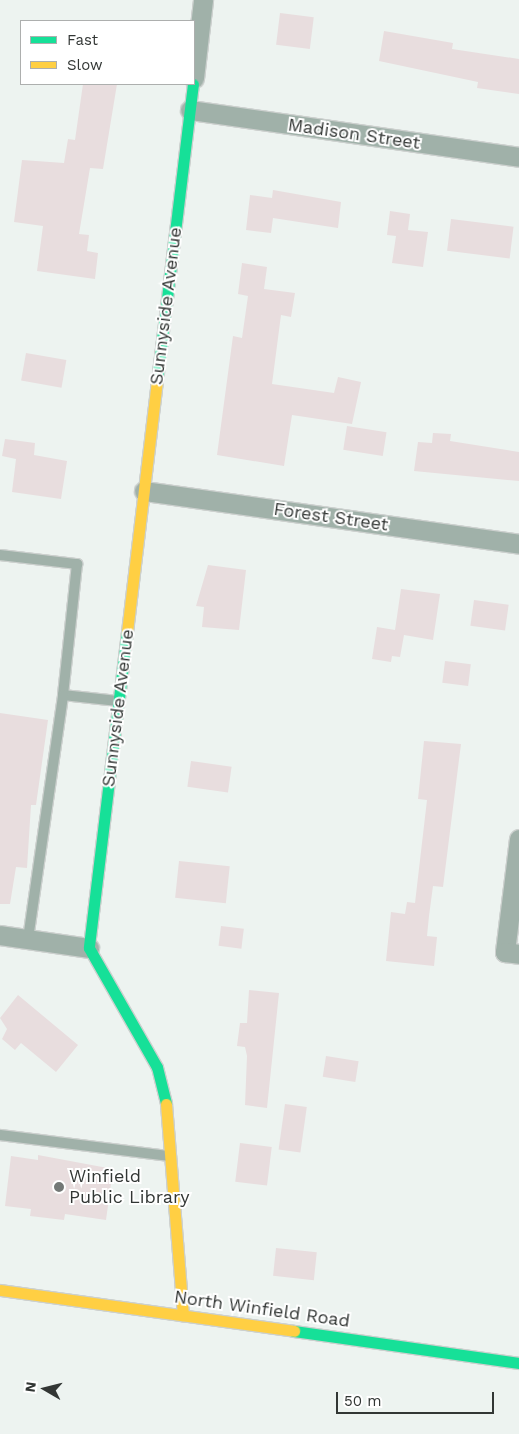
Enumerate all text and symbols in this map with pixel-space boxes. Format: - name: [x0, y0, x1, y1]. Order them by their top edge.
- legend: [20, 20, 195, 85]
- text: Fast: [67, 31, 98, 49]
- text: Slow: [67, 56, 103, 74]
- street label: Madison Street: [287, 114, 421, 154]
- street label: Sunnyside Avenue: [146, 226, 186, 386]
- street label: Forest Street: [272, 498, 390, 536]
- street label: Sunnyside Avenue: [98, 628, 138, 788]
- place label: Winfield Public Library: [69, 1166, 190, 1208]
- marker: Winfield Public Library: [53, 1181, 65, 1193]
- street label: North Winfield Road: [173, 1286, 351, 1332]
- north arrow: [20, 1364, 70, 1414]
- text: N: [22, 1381, 39, 1393]
- scale bar: [339, 1382, 496, 1414]
- text: 50 m: [344, 1392, 381, 1410]

